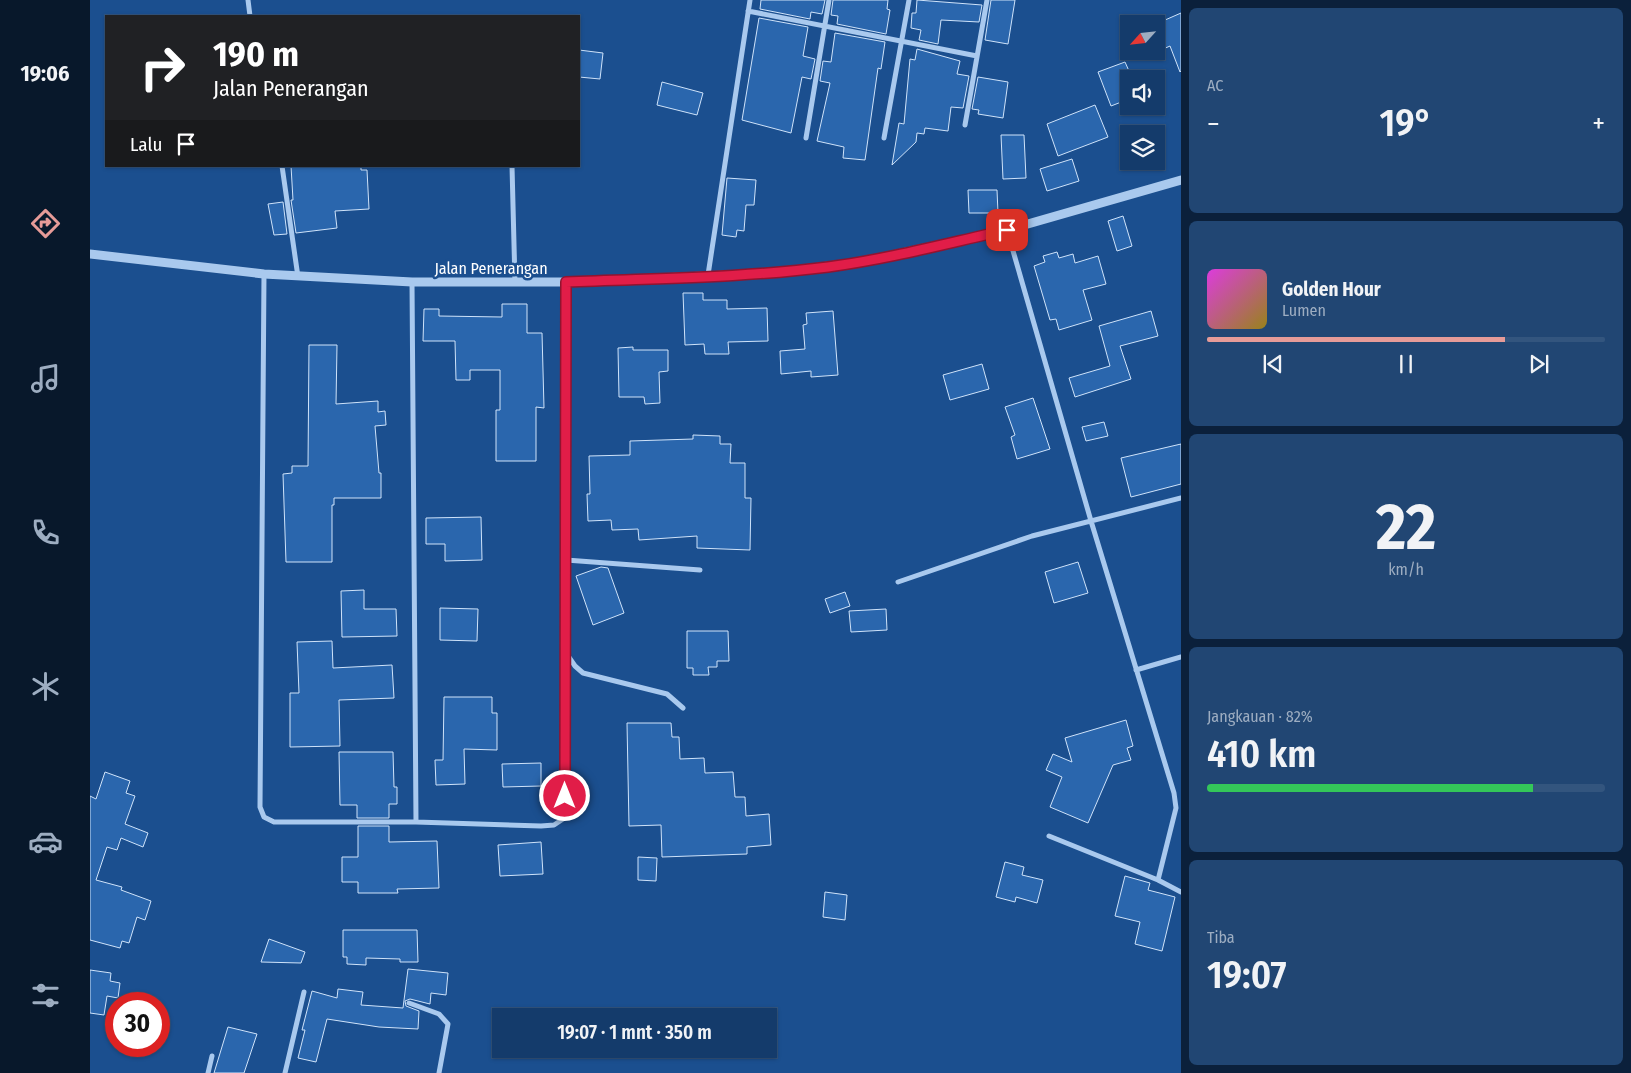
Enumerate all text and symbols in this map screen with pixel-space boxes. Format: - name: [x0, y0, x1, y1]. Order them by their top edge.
- north arrow: [1120, 15, 1165, 60]
- map controls: [1120, 15, 1165, 170]
- text: 190 m: [213, 33, 299, 75]
- icon: right: [130, 35, 195, 100]
- text: 19:06: [20, 60, 70, 87]
- button: sound: [1120, 70, 1165, 115]
- text: Jalan Penerangan: [213, 75, 369, 102]
- text: AC: [1207, 76, 1223, 95]
- text: 19°: [1379, 100, 1432, 146]
- text: −: [1207, 107, 1220, 140]
- text: +: [1592, 107, 1605, 140]
- button: layers: [1120, 125, 1165, 170]
- icon: arrive: [172, 130, 200, 158]
- text: Lalu: [130, 133, 162, 156]
- icon: directions: [28, 206, 63, 241]
- pin: [986, 209, 1028, 251]
- icon: arrive: [993, 216, 1021, 244]
- street label: Jalan Penerangan: [434, 259, 548, 278]
- text: Golden Hour: [1282, 278, 1381, 301]
- text: Lumen: [1282, 301, 1326, 320]
- icon: previous: [1259, 350, 1287, 378]
- icon: pause: [1392, 350, 1420, 378]
- icon: next: [1525, 350, 1553, 378]
- icon: music: [28, 361, 63, 396]
- text: 22: [1376, 488, 1436, 566]
- icon: phone: [28, 515, 63, 550]
- text: km/h: [1388, 560, 1424, 579]
- icon: climate: [28, 669, 63, 704]
- text: Jangkauan · 82%: [1207, 707, 1313, 726]
- text: 410 km: [1207, 731, 1316, 777]
- position arrow: [538, 769, 590, 821]
- icon: car: [28, 824, 63, 859]
- text: Tiba: [1207, 928, 1235, 947]
- text: 19:07: [1207, 952, 1287, 998]
- icon: filters: [28, 978, 63, 1013]
- speed limit sign: 30: [105, 992, 170, 1057]
- text: 19:07 · 1 mnt · 350 m: [557, 1021, 712, 1044]

